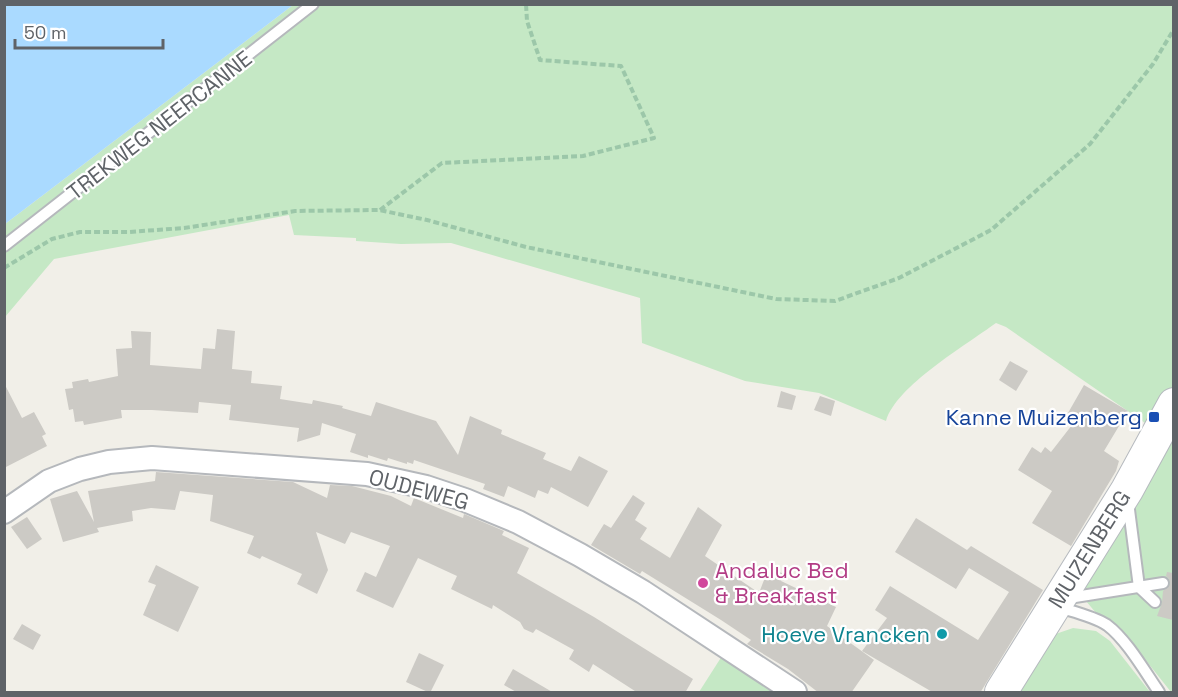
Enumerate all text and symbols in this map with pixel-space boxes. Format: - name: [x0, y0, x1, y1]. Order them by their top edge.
- scale bar: [15, 12, 164, 50]
- text: 50 m: [24, 21, 66, 44]
- street label: TREKWEG NEERCANNE: [61, 44, 257, 206]
- place label: Kanne Muizenberg: [946, 403, 1142, 431]
- marker: Kanne Muizenberg: [1147, 410, 1161, 424]
- street label: OUDEWEG: [366, 462, 472, 516]
- street label: MUIZENBERG: [1042, 485, 1136, 613]
- place label: Andaluc Bed & Breakfast: [715, 556, 849, 609]
- marker: Andaluc Bed & Breakfast: [696, 576, 710, 590]
- place label: Hoeve Vrancken: [761, 620, 930, 648]
- marker: Hoeve Vrancken: [935, 627, 949, 641]

